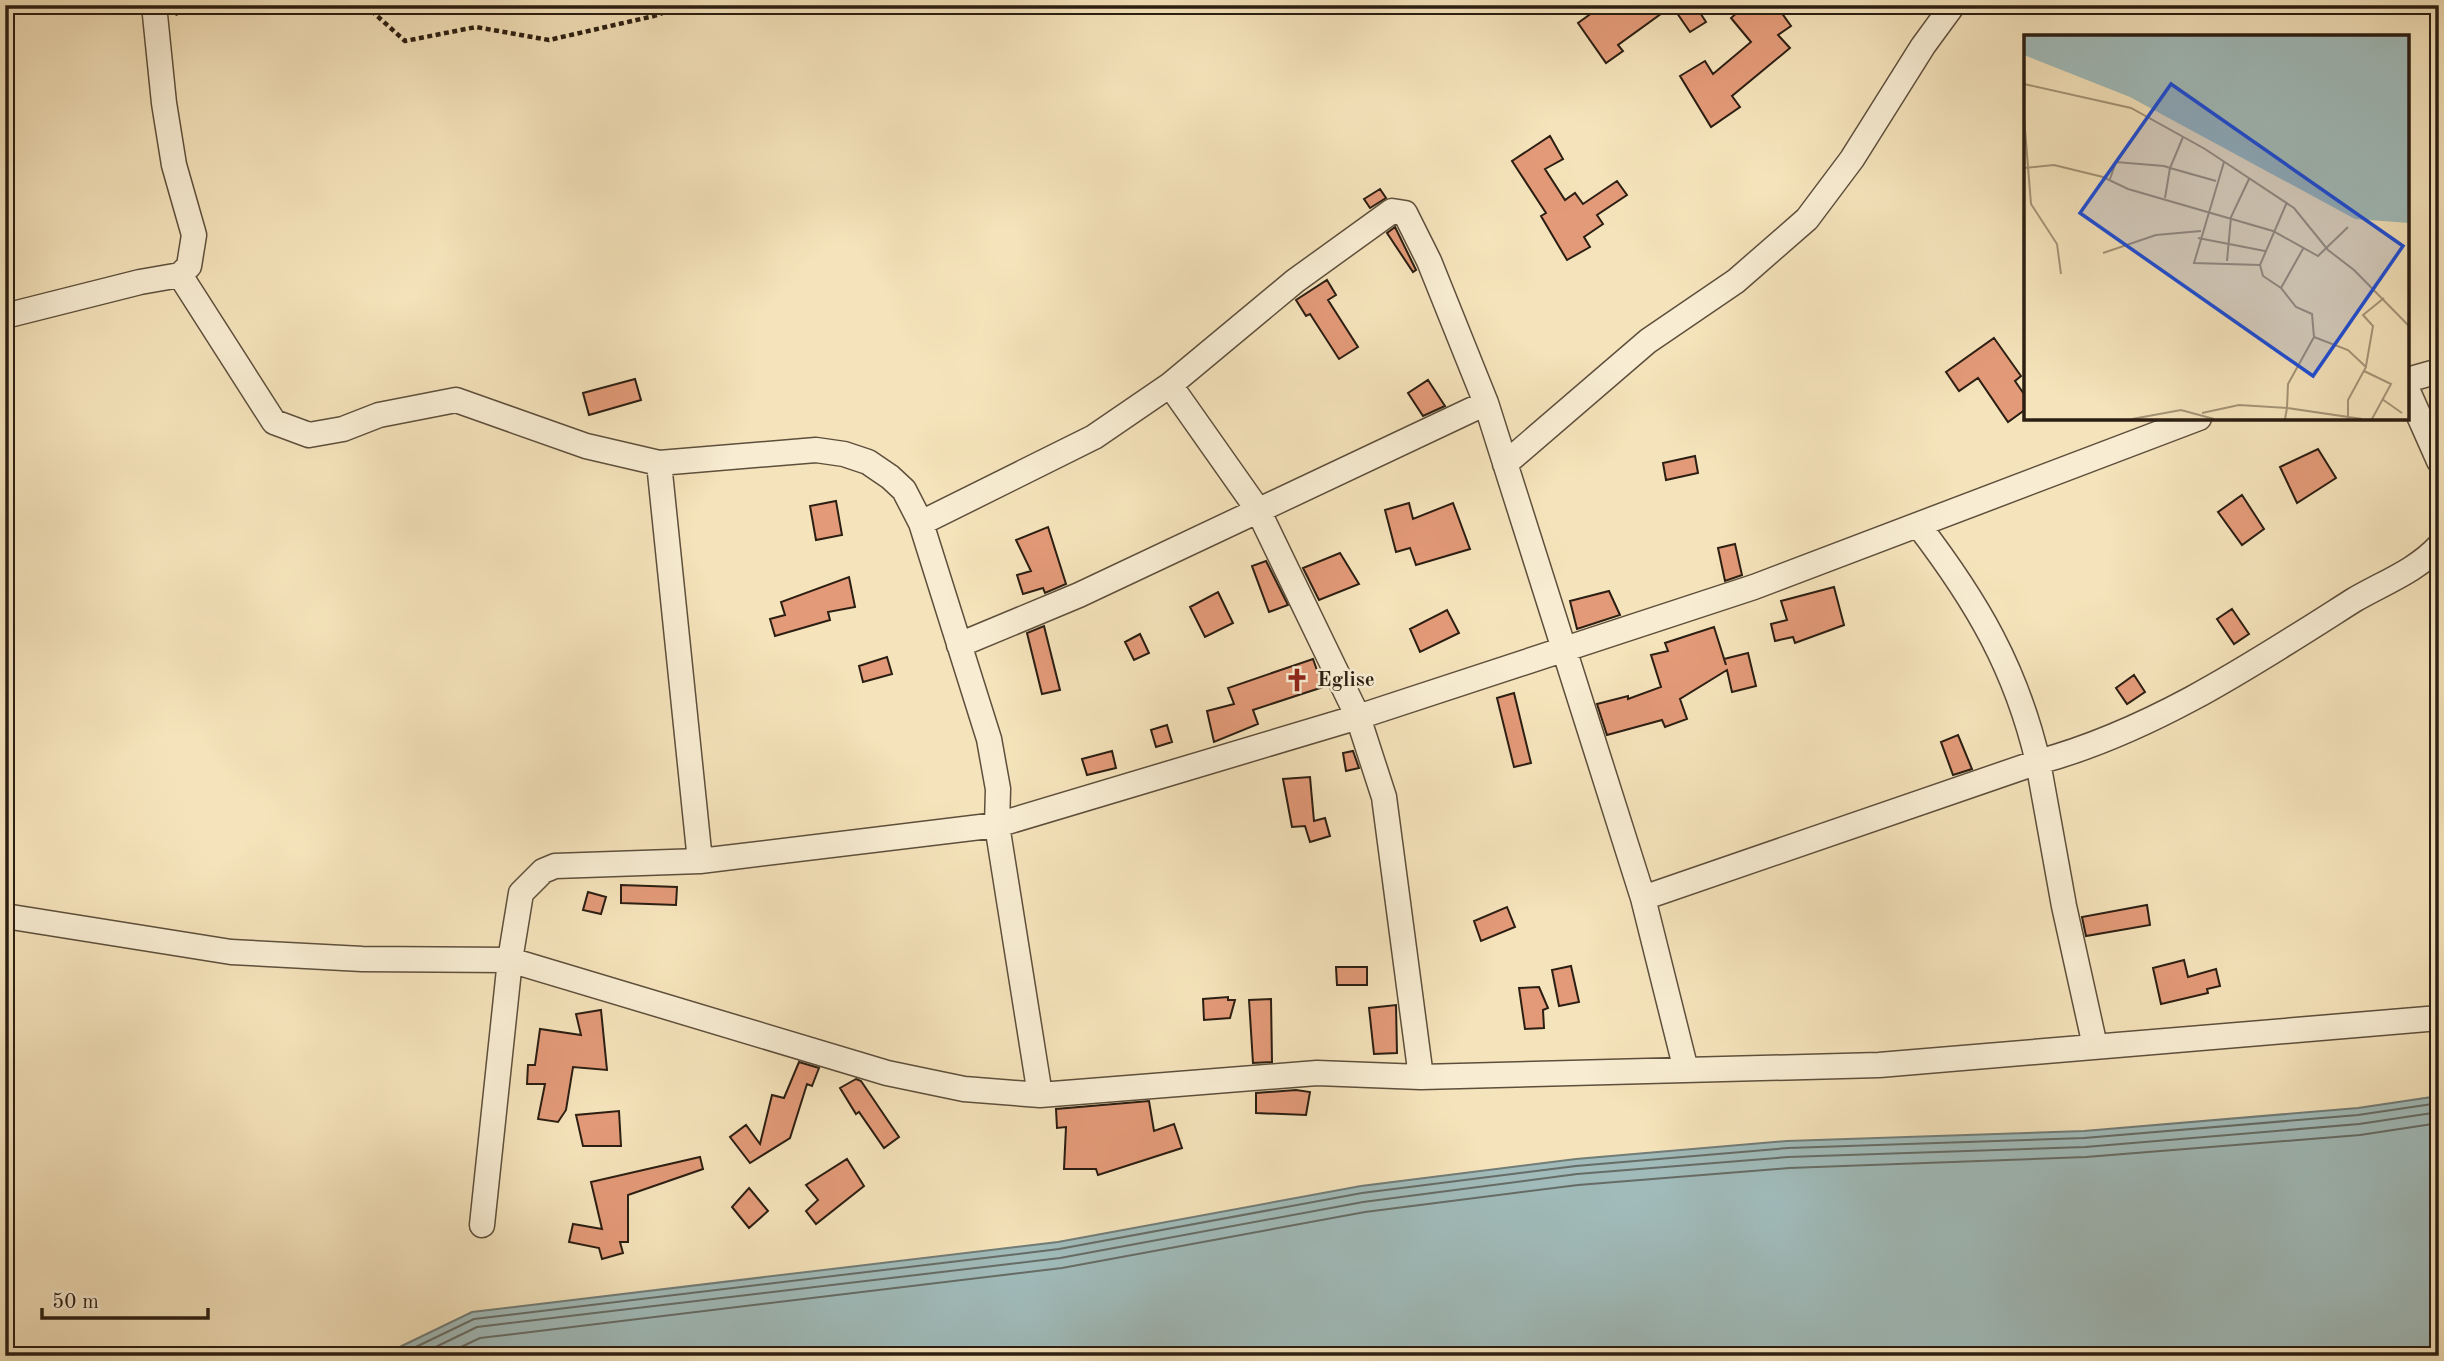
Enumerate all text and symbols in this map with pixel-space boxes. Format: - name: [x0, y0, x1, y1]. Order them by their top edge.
- inset map: [2024, 35, 2409, 420]
- church icon: Eglise: [1283, 666, 1311, 694]
- place label: Eglise: [1317, 670, 1375, 691]
- scale bar: [42, 1277, 208, 1321]
- text: 50 m: [52, 1292, 99, 1313]

